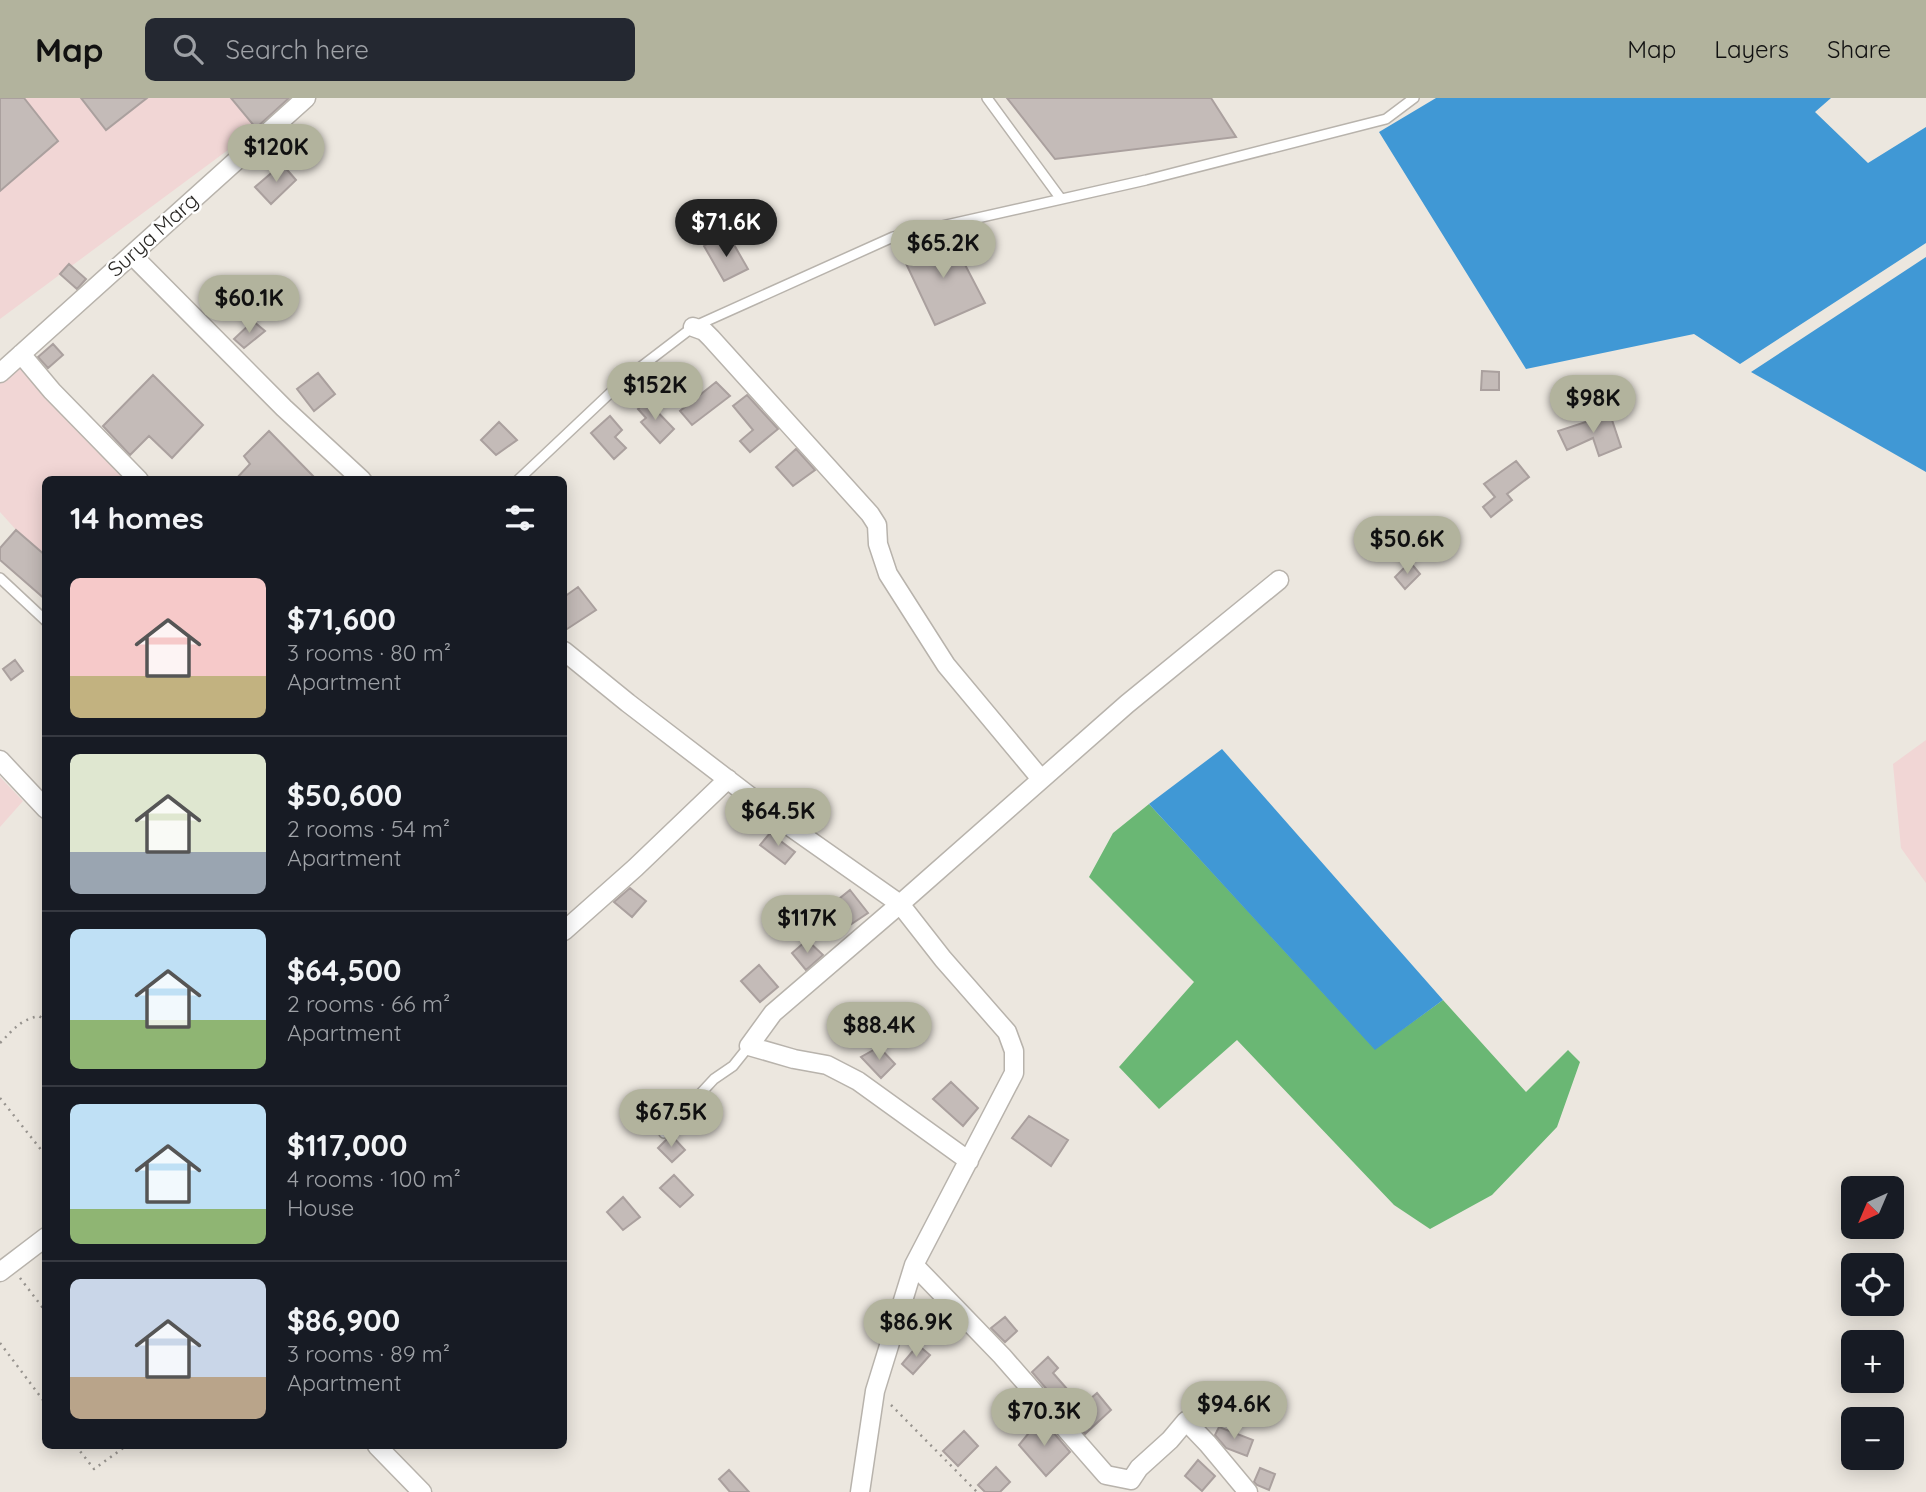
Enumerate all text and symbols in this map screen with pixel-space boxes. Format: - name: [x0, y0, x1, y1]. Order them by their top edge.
- search box: [145, 18, 635, 81]
- text: Map: [35, 29, 103, 70]
- icon: search: [169, 30, 207, 68]
- text: Search here: [225, 33, 369, 66]
- text: Map: [1627, 34, 1676, 64]
- text: Layers: [1714, 34, 1789, 64]
- text: Share: [1827, 34, 1891, 64]
- pin: $120K: [227, 125, 325, 184]
- text: $120K: [244, 132, 308, 161]
- street label: Surya Marg: [102, 187, 203, 282]
- pin: $71.6K: [669, 200, 783, 259]
- text: $71.6K: [691, 207, 761, 236]
- pin: $65.2K: [886, 220, 1000, 280]
- text: $65.2K: [907, 228, 979, 257]
- pin: $60.1K: [192, 275, 306, 335]
- text: $60.1K: [214, 283, 284, 312]
- pin: $152K: [606, 362, 704, 422]
- text: $152K: [623, 370, 687, 399]
- pin: $98K: [1552, 376, 1634, 435]
- text: $98K: [1566, 383, 1620, 412]
- text: 14 homes: [70, 499, 204, 537]
- icon: filters: [501, 499, 539, 537]
- pin: $50.6K: [1350, 517, 1464, 576]
- text: $50.6K: [1370, 524, 1444, 553]
- text: $71,600: [287, 600, 396, 638]
- icon: home: [126, 606, 210, 690]
- text: 3 rooms · 80 m²: [287, 638, 451, 667]
- text: Apartment: [287, 667, 401, 696]
- text: $50,600: [287, 776, 402, 814]
- icon: home: [126, 782, 210, 866]
- pin: $64.5K: [721, 788, 835, 848]
- text: $64.5K: [741, 796, 815, 825]
- text: 2 rooms · 54 m²: [287, 814, 450, 843]
- text: Apartment: [287, 843, 401, 872]
- pin: $117K: [758, 896, 856, 955]
- text: $117K: [777, 903, 837, 932]
- text: $64,500: [287, 951, 402, 989]
- icon: home: [126, 957, 210, 1041]
- text: 2 rooms · 66 m²: [287, 989, 450, 1018]
- pin: $88.4K: [822, 1002, 936, 1062]
- text: $88.4K: [843, 1010, 915, 1039]
- text: Apartment: [287, 1018, 401, 1047]
- pin: $67.5K: [614, 1090, 728, 1149]
- text: $67.5K: [635, 1097, 707, 1126]
- text: $117,000: [287, 1126, 407, 1164]
- icon: home: [126, 1132, 210, 1216]
- text: 4 rooms · 100 m²: [287, 1164, 461, 1193]
- north arrow: [1841, 1176, 1904, 1239]
- map controls: [1841, 1176, 1904, 1470]
- text: House: [287, 1193, 354, 1222]
- button: locate: [1841, 1253, 1904, 1316]
- pin: $86.9K: [859, 1300, 973, 1359]
- text: $86,900: [287, 1301, 400, 1339]
- icon: home: [126, 1307, 210, 1391]
- text: $86.9K: [880, 1307, 952, 1336]
- button: +: [1841, 1330, 1904, 1393]
- text: 3 rooms · 89 m²: [287, 1339, 450, 1368]
- text: Apartment: [287, 1368, 401, 1397]
- pin: $94.6K: [1177, 1382, 1291, 1441]
- pin: $70.3K: [987, 1388, 1101, 1448]
- text: $94.6K: [1197, 1389, 1271, 1418]
- text: $70.3K: [1007, 1396, 1081, 1425]
- button: −: [1841, 1407, 1904, 1470]

